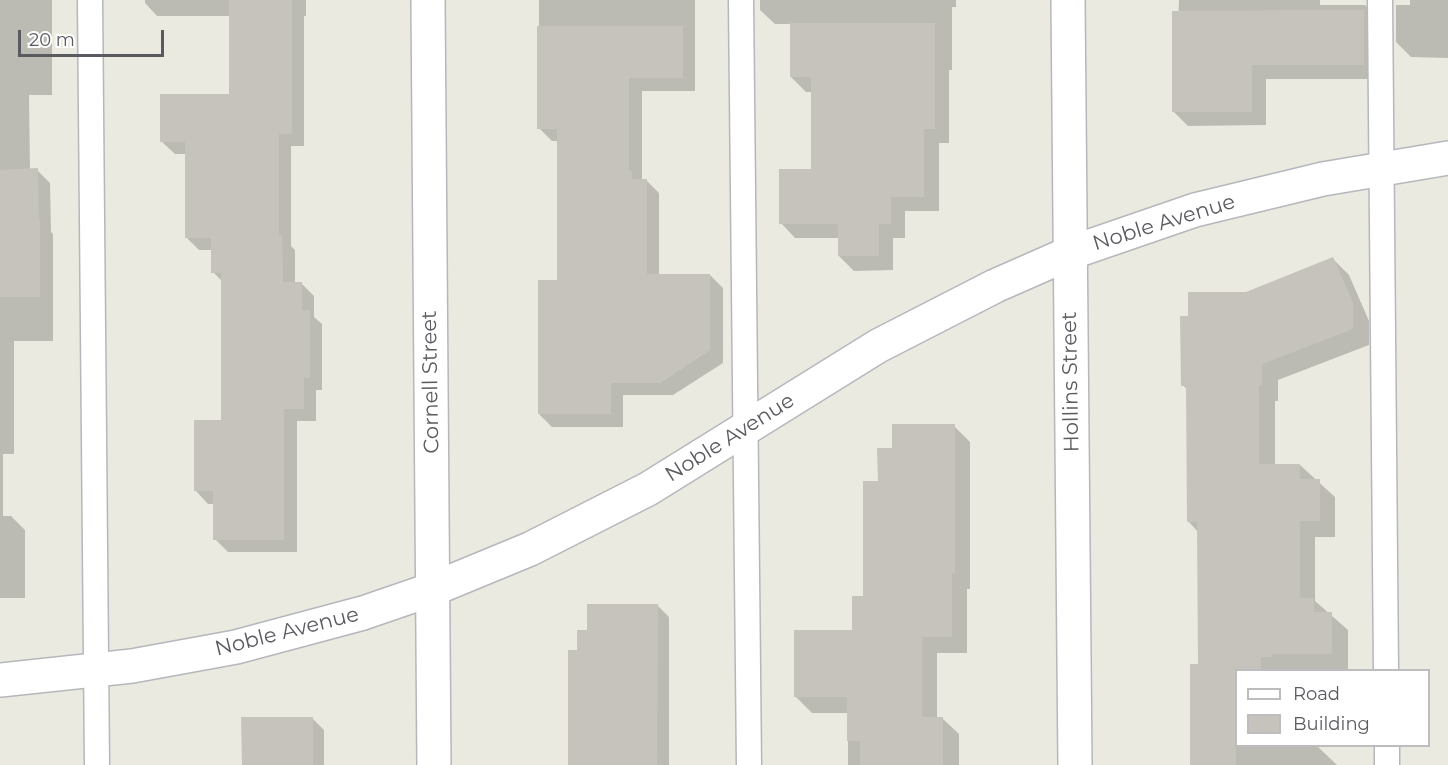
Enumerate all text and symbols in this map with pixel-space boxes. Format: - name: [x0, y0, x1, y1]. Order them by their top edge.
- scale bar: [21, 18, 166, 56]
- text: 20 m: [29, 29, 75, 51]
- street label: Noble Avenue: [1090, 189, 1238, 257]
- street label: Cornell Street: [417, 310, 445, 454]
- street label: Hollins Street: [1057, 311, 1085, 453]
- street label: Noble Avenue: [661, 388, 799, 488]
- street label: Noble Avenue: [212, 602, 362, 662]
- legend: [1235, 669, 1430, 747]
- text: Road: [1293, 683, 1340, 705]
- text: Building: [1293, 713, 1370, 735]

